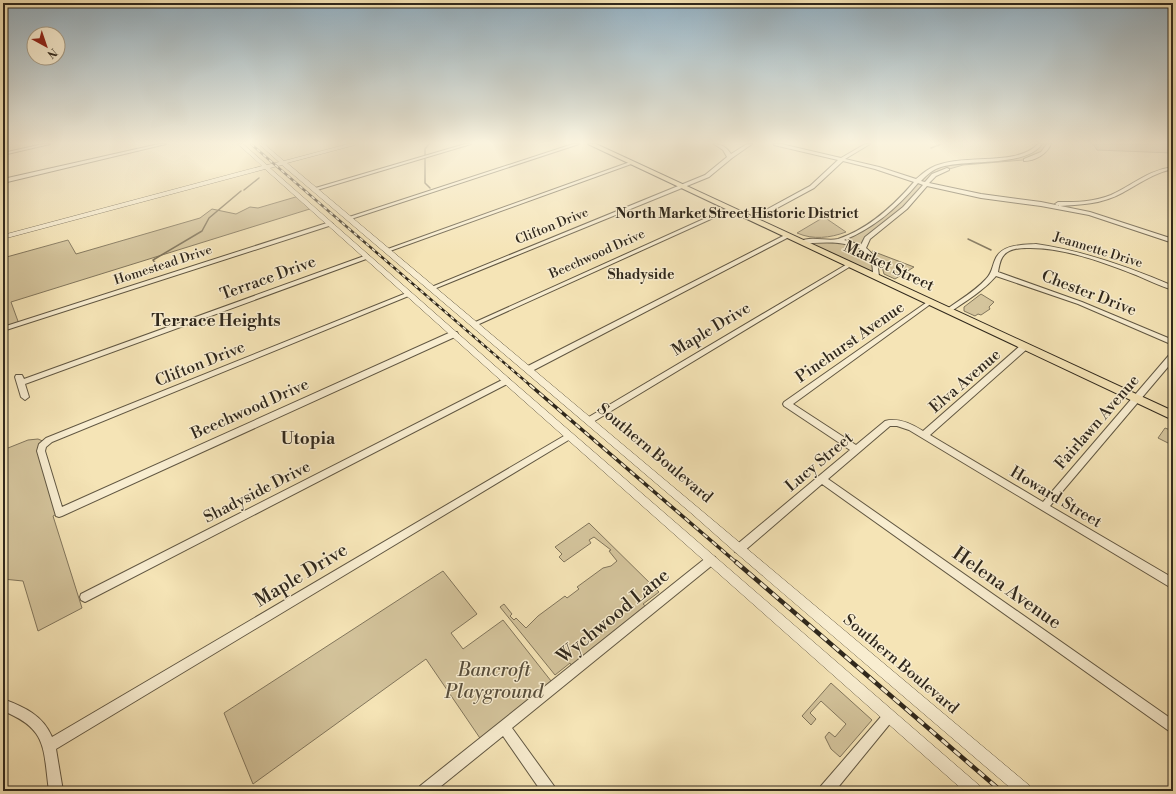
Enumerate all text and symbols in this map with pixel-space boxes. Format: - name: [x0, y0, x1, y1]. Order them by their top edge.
- north arrow: [26, 26, 66, 66]
- text: N: [44, 45, 60, 61]
- street label: Clifton Drive: [513, 204, 591, 248]
- district label: North Market Street Historic District: [615, 205, 860, 223]
- street label: Beechwood Drive: [546, 226, 648, 283]
- street label: Jeannette Drive: [1051, 229, 1145, 271]
- street label: Market Street: [841, 236, 938, 296]
- street label: Homestead Drive: [112, 241, 215, 288]
- street label: Terrace Drive: [217, 251, 319, 305]
- district label: Shadyside: [608, 266, 675, 284]
- street label: Chester Drive: [1039, 266, 1139, 320]
- street label: Pinehurst Avenue: [792, 297, 908, 387]
- street label: Maple Drive: [668, 298, 754, 360]
- district label: Terrace Heights: [152, 310, 281, 332]
- street label: Clifton Drive: [152, 337, 248, 391]
- street label: Elva Avenue: [925, 345, 1005, 417]
- street label: Fairlawn Avenue: [1050, 371, 1144, 473]
- street label: Beechwood Drive: [187, 374, 312, 444]
- street label: Southern Boulevard: [593, 399, 717, 507]
- district label: Utopia: [281, 428, 336, 450]
- street label: Lucy Street: [781, 428, 857, 496]
- street label: Shadyside Drive: [200, 456, 314, 528]
- street label: Howard Street: [1007, 462, 1106, 532]
- street label: Maple Drive: [250, 538, 352, 612]
- street label: Helena Avenue: [948, 542, 1066, 634]
- street label: Wychwood Lane: [551, 563, 674, 670]
- street label: Southern Boulevard: [839, 610, 963, 718]
- park label: Bancroft Playground: [444, 658, 545, 704]

